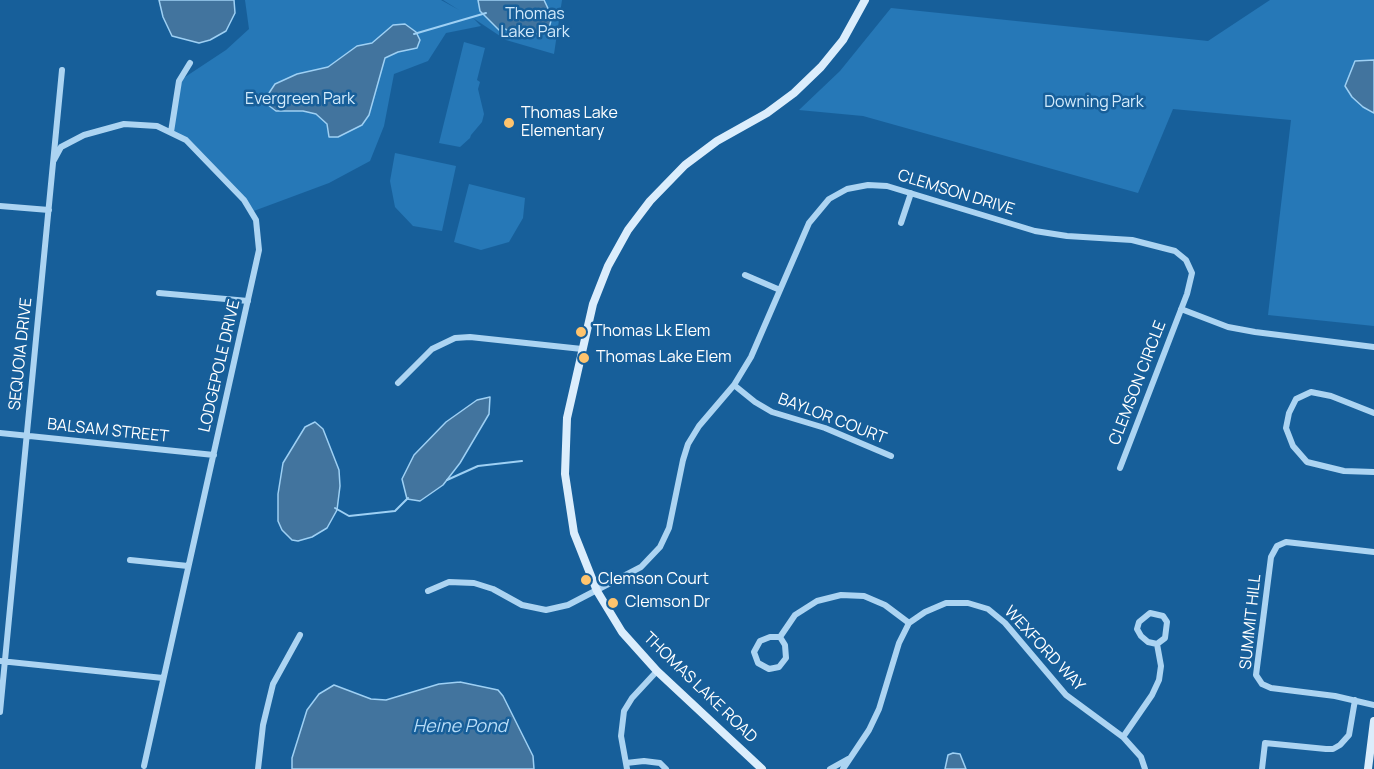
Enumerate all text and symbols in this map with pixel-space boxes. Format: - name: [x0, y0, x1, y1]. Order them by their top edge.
- park label: Thomas Lake Park: [500, 5, 570, 43]
- park label: Evergreen Park: [245, 90, 355, 110]
- park label: Downing Park: [1044, 93, 1144, 113]
- place label: Thomas Lake Elementary: [521, 104, 618, 142]
- marker: Thomas Lake Elementary: [502, 116, 516, 130]
- street label: CLEMSON DRIVE: [895, 166, 1017, 220]
- street label: SEQUOIA DRIVE: [6, 297, 36, 411]
- street label: LODGEPOLE DRIVE: [195, 298, 245, 434]
- street label: CLEMSON CIRCLE: [1105, 318, 1171, 448]
- place label: Thomas Lk Elem: [593, 322, 710, 342]
- marker: Thomas Lk Elem: [574, 325, 588, 339]
- place label: Thomas Lake Elem: [596, 348, 731, 368]
- marker: Thomas Lake Elem: [577, 351, 591, 365]
- street label: BAYLOR COURT: [775, 390, 889, 448]
- street label: BALSAM STREET: [46, 415, 170, 447]
- place label: Clemson Court: [598, 570, 709, 590]
- marker: Clemson Court: [579, 573, 593, 587]
- street label: SUMMIT HILL: [1236, 574, 1266, 670]
- place label: Clemson Dr: [625, 593, 710, 613]
- marker: Clemson Dr: [606, 596, 620, 610]
- street label: WEXFORD WAY: [1000, 602, 1088, 696]
- street label: THOMAS LAKE ROAD: [639, 629, 761, 747]
- water label: Heine Pond: [413, 716, 507, 738]

